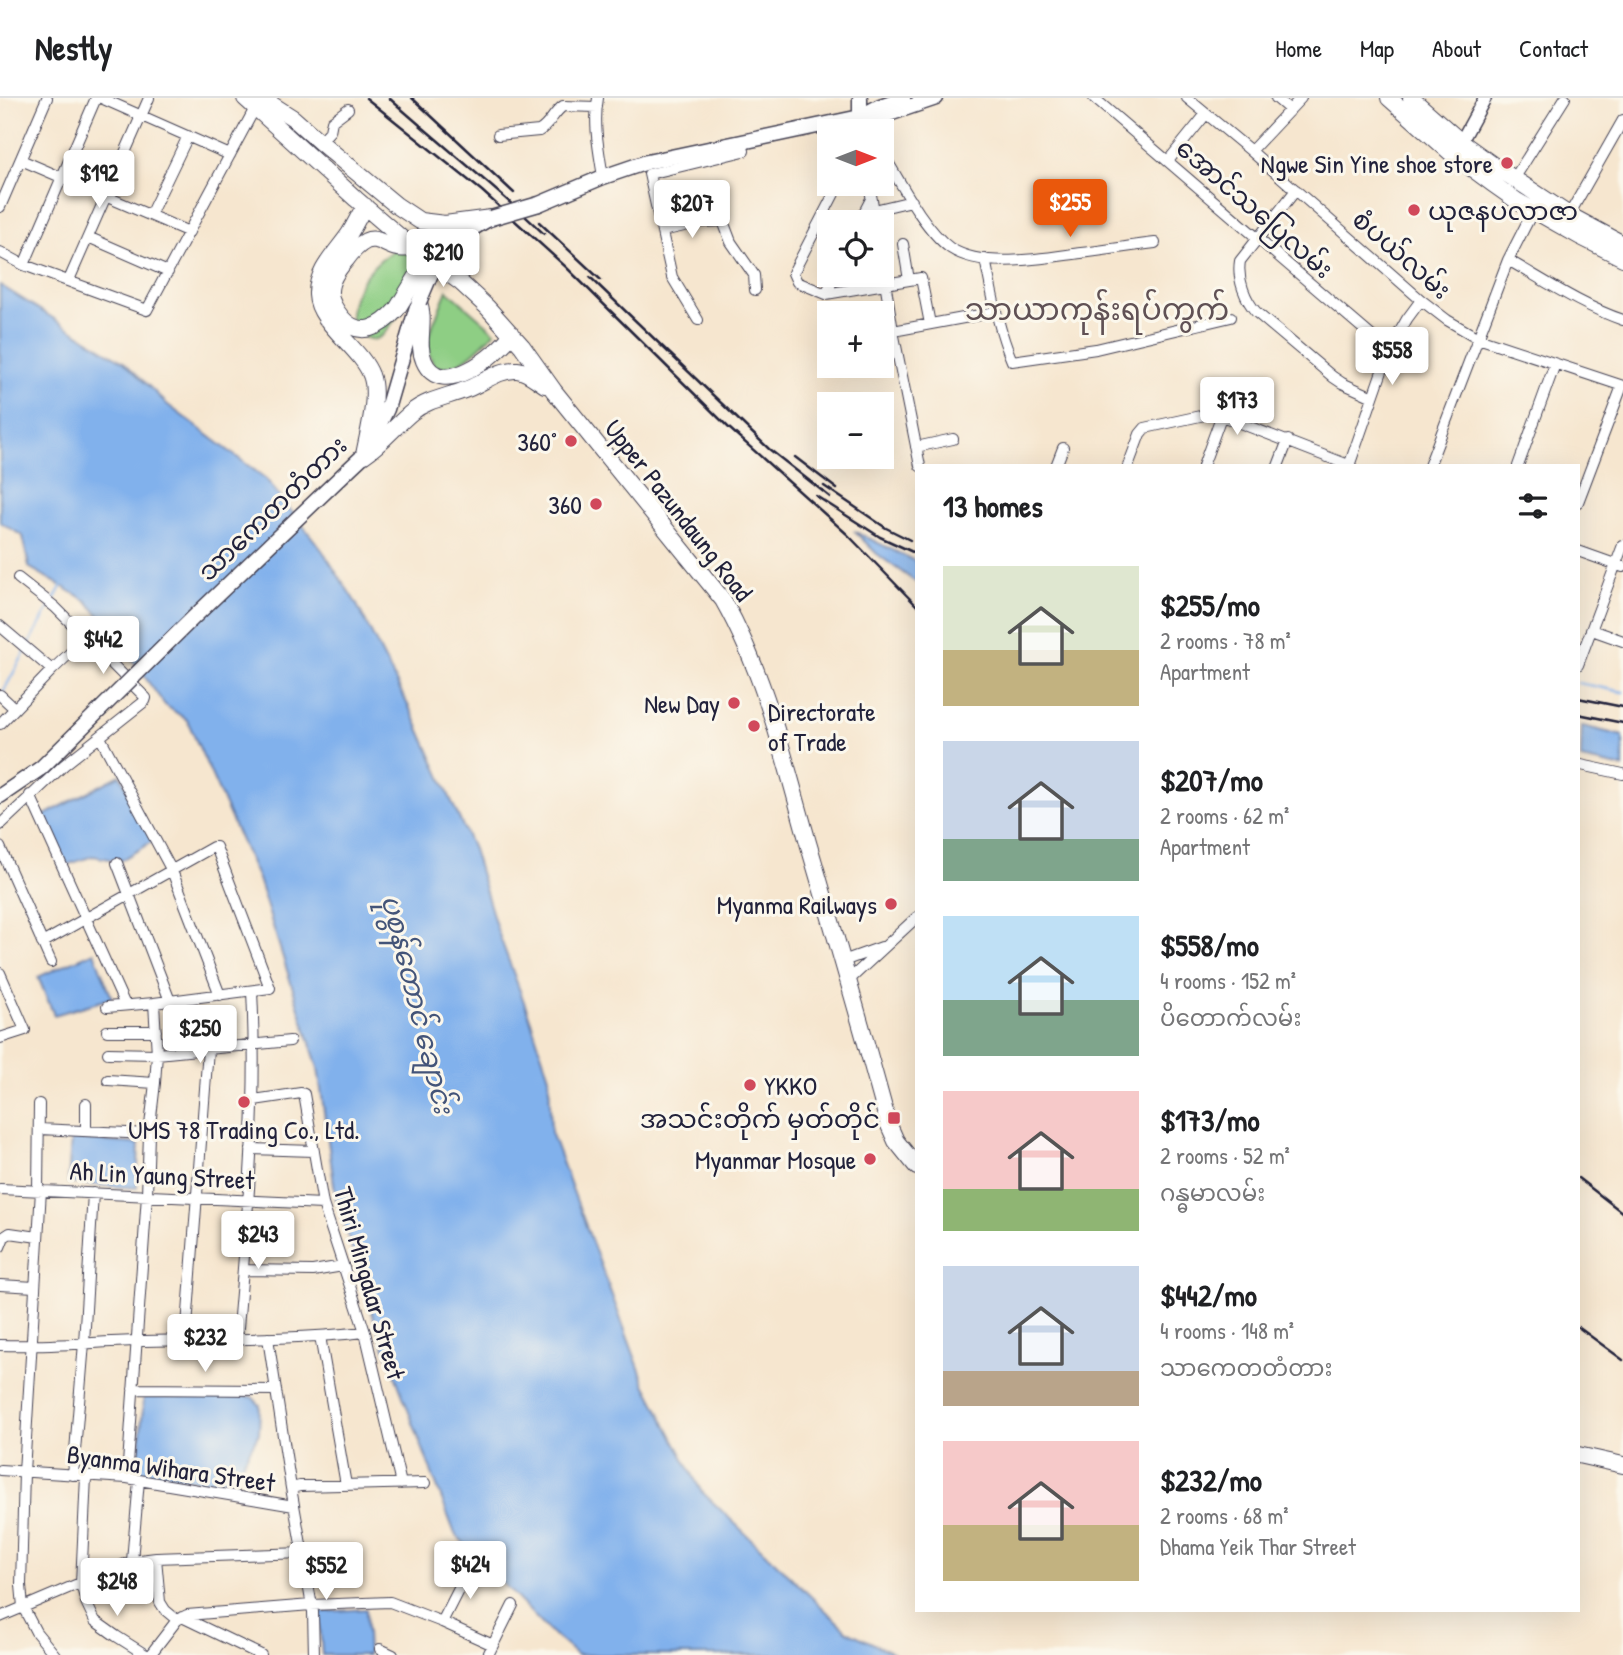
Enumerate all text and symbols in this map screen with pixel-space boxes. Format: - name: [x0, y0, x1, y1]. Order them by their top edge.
- text: Nestly: [35, 26, 112, 70]
- text: Home: [1275, 32, 1322, 64]
- text: Map: [1360, 32, 1394, 64]
- text: About: [1432, 32, 1481, 64]
- text: Contact: [1519, 32, 1588, 64]
- north arrow: [817, 119, 894, 196]
- map controls: [817, 119, 894, 469]
- street label: အောင်သပြေလမ်း: [1166, 130, 1341, 289]
- place label: Ngwe Sin Yine shoe store: [1261, 146, 1493, 181]
- pin: $192: [58, 150, 140, 210]
- marker: Ngwe Sin Yine shoe store: [1499, 155, 1515, 171]
- text: $192: [79, 157, 119, 188]
- pin: $207: [651, 180, 733, 240]
- pin: $255: [1029, 180, 1111, 239]
- text: $255: [1049, 186, 1091, 217]
- text: $207: [670, 187, 714, 218]
- place label: ယုဇနပလာဇာ: [1428, 193, 1578, 232]
- street label: စံပယ်လမ်း: [1345, 201, 1459, 307]
- marker: ယုဇနပလာဇာ: [1406, 202, 1422, 218]
- button: locate: [817, 210, 894, 287]
- pin: $210: [402, 230, 484, 289]
- text: $210: [422, 236, 464, 267]
- district label: သာယာကုန်းရပ်ကွက်: [965, 288, 1229, 335]
- button: +: [817, 301, 894, 378]
- pin: $558: [1351, 328, 1433, 387]
- text: $558: [1371, 334, 1413, 365]
- pin: $173: [1196, 378, 1278, 437]
- text: $173: [1216, 384, 1258, 415]
- button: −: [817, 392, 894, 469]
- street label: Upper Pazundaung Road: [597, 412, 761, 608]
- place label: 360°: [517, 424, 557, 459]
- street label: သာကေတတံတား: [190, 428, 354, 588]
- marker: 360°: [563, 433, 579, 449]
- text: 13 homes: [943, 486, 1043, 526]
- place label: 360: [548, 487, 582, 522]
- icon: filters: [1514, 487, 1552, 525]
- marker: 360: [588, 496, 604, 512]
- text: $255/mo: [1160, 585, 1260, 625]
- icon: home: [999, 594, 1083, 678]
- pin: $442: [62, 616, 144, 676]
- text: $442: [83, 623, 123, 654]
- text: 2 rooms · 78 m²: [1160, 625, 1291, 656]
- text: Apartment: [1160, 656, 1250, 687]
- place label: New Day: [644, 686, 720, 721]
- place label: Directorate of Trade: [768, 694, 876, 759]
- marker: New Day: [726, 695, 742, 711]
- marker: Directorate of Trade: [746, 718, 762, 734]
- text: $207/mo: [1160, 760, 1263, 800]
- icon: home: [999, 769, 1083, 853]
- text: 2 rooms · 62 m²: [1160, 800, 1289, 831]
- text: Apartment: [1160, 831, 1250, 862]
- place label: Myanma Railways: [717, 887, 877, 922]
- water label: ပုစွန်တောင် ချောင်း: [368, 891, 464, 1121]
- marker: Myanma Railways: [883, 896, 899, 912]
- text: $558/mo: [1160, 925, 1259, 965]
- icon: home: [999, 944, 1083, 1028]
- text: 4 rooms · 152 m²: [1160, 965, 1296, 996]
- text: ပိတောက်လမ်း: [1160, 1002, 1301, 1033]
- pin: $250: [159, 1006, 241, 1065]
- text: $250: [179, 1012, 221, 1043]
- place label: YKKO: [764, 1068, 817, 1103]
- marker: YKKO: [742, 1077, 758, 1093]
- marker: UMS 78 Trading Co., Ltd.: [236, 1094, 252, 1110]
- text: $173/mo: [1160, 1100, 1260, 1140]
- place label: အသင်းတိုက် မှတ်တိုင်: [640, 1101, 880, 1140]
- marker: အသင်းတိုက် မှတ်တိုင်: [886, 1110, 902, 1126]
- place label: UMS 78 Trading Co., Ltd.: [128, 1112, 360, 1147]
- icon: home: [999, 1119, 1083, 1203]
- text: 2 rooms · 52 m²: [1160, 1140, 1290, 1171]
- place label: Myanmar Mosque: [695, 1142, 856, 1177]
- marker: Myanmar Mosque: [862, 1151, 878, 1167]
- street label: Ah Lin Yaung Street: [69, 1153, 256, 1197]
- text: ဂန္ဓမာလမ်း: [1160, 1177, 1265, 1208]
- street label: Thiri Mingalar Street: [326, 1182, 415, 1385]
- pin: $243: [217, 1212, 299, 1271]
- text: $243: [237, 1218, 279, 1249]
- text: $442/mo: [1160, 1275, 1257, 1315]
- icon: home: [999, 1294, 1083, 1378]
- pin: $232: [164, 1314, 246, 1374]
- text: 4 rooms · 148 m²: [1160, 1315, 1294, 1346]
- text: $232: [183, 1321, 227, 1352]
- text: သာကေတတံတား: [1160, 1352, 1332, 1383]
- street label: Byanma Wihara Street: [65, 1436, 278, 1500]
- text: $232/mo: [1160, 1460, 1262, 1500]
- icon: home: [999, 1469, 1083, 1553]
- text: 2 rooms · 68 m²: [1160, 1500, 1288, 1531]
- text: Dhama Yeik Thar Street: [1160, 1531, 1356, 1562]
- pin: $552: [285, 1542, 367, 1602]
- pin: $424: [429, 1542, 511, 1601]
- text: $424: [450, 1548, 490, 1579]
- text: $552: [305, 1549, 347, 1580]
- pin: $248: [76, 1558, 158, 1618]
- text: $248: [96, 1565, 138, 1596]

